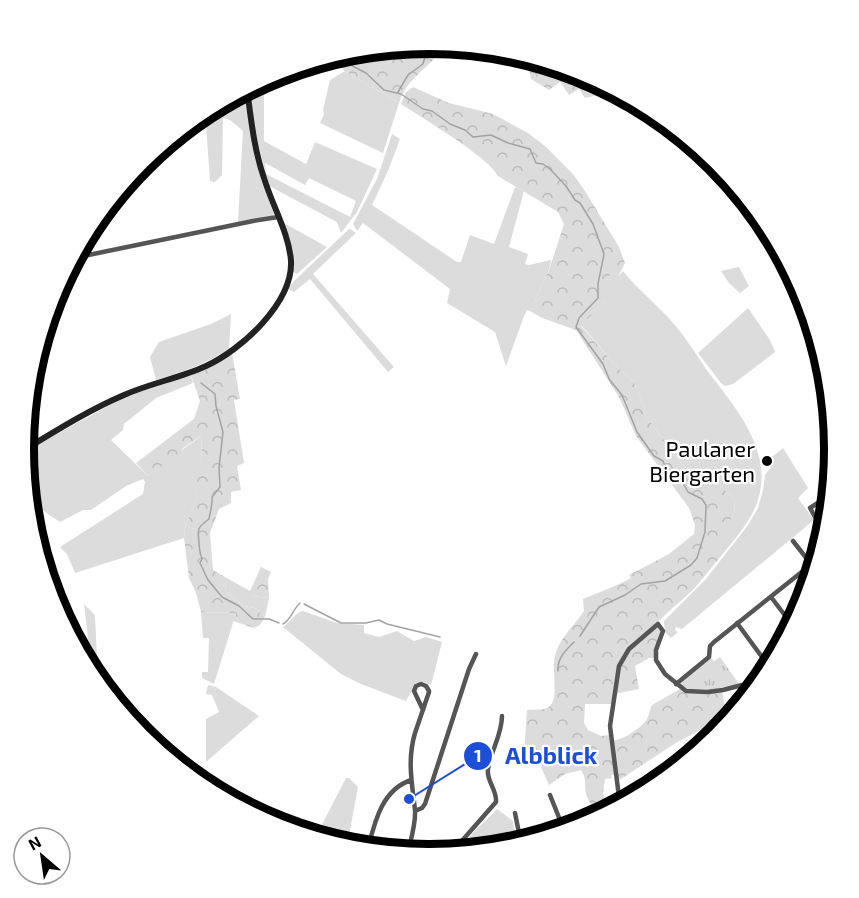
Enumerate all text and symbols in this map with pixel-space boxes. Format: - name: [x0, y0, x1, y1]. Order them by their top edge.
- place label: Paulaner Biergarten: [649, 435, 755, 486]
- marker: Paulaner Biergarten: [760, 454, 774, 468]
- callout: Albblick: [463, 735, 609, 777]
- text: Albblick: [505, 740, 598, 769]
- text: 1: [474, 744, 482, 766]
- north arrow: [12, 826, 72, 886]
- text: N: [25, 831, 44, 854]

